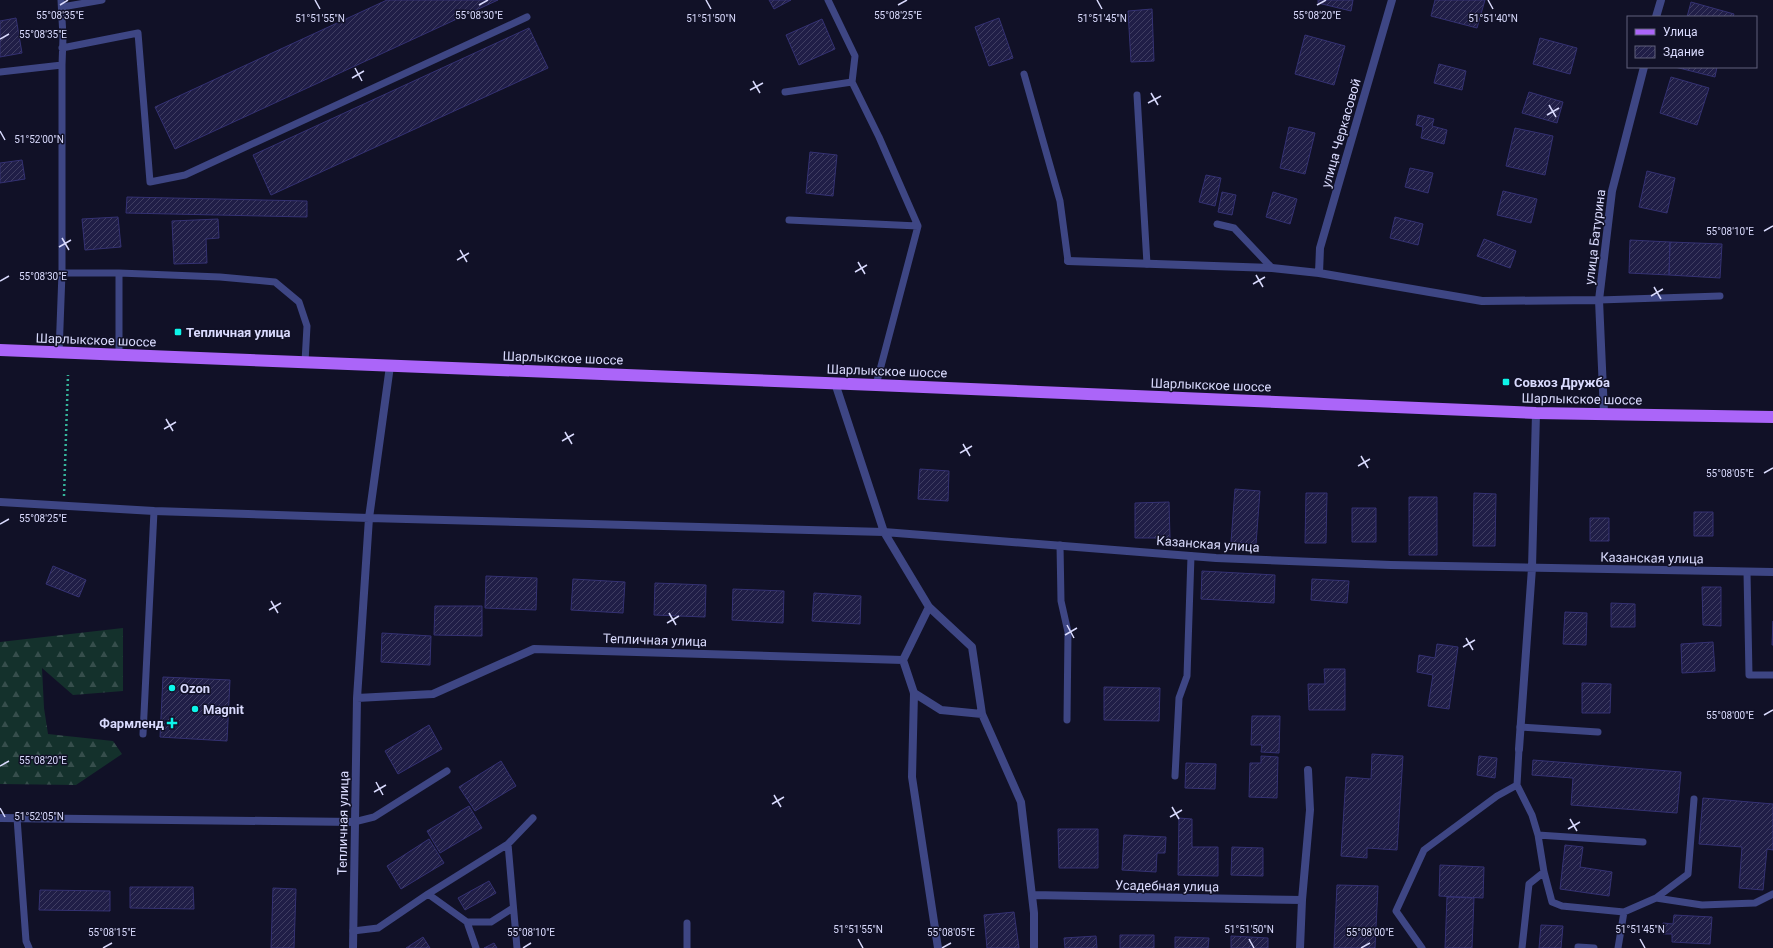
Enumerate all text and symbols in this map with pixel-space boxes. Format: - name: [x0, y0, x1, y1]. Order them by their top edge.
- text: 55°08'35"E: [36, 10, 84, 21]
- text: 55°08'30"E: [455, 10, 503, 21]
- text: 55°08'25"E: [874, 10, 922, 21]
- text: 55°08'20"E: [1293, 10, 1341, 21]
- text: 51°51'55"N: [295, 13, 345, 24]
- text: 51°51'50"N: [686, 13, 736, 24]
- text: 51°51'45"N: [1077, 13, 1127, 24]
- text: 51°51'40"N: [1468, 13, 1518, 24]
- legend: [1627, 16, 1757, 68]
- text: Улица: [1663, 25, 1698, 39]
- text: 55°08'35"E: [19, 29, 67, 40]
- text: Здание: [1663, 45, 1704, 59]
- street label: улица Черкасовой: [1318, 77, 1364, 189]
- text: 51°52'00"N: [14, 134, 64, 145]
- street label: улица Батурина: [1582, 188, 1608, 286]
- text: 55°08'10"E: [1706, 226, 1754, 237]
- text: 55°08'30"E: [19, 271, 67, 282]
- place label: Тепличная улица: [186, 325, 291, 340]
- marker: Тепличная улица: [173, 327, 183, 337]
- street label: Шарлыкское шоссе: [35, 330, 157, 350]
- street label: Шарлыкское шоссе: [502, 348, 624, 368]
- street label: Шарлыкское шоссе: [826, 361, 948, 381]
- street label: Шарлыкское шоссе: [1150, 375, 1272, 395]
- place label: Совхоз Дружба: [1514, 375, 1610, 390]
- marker: Совхоз Дружба: [1501, 377, 1511, 387]
- street label: Шарлыкское шоссе: [1522, 390, 1643, 408]
- text: 55°08'05"E: [1706, 468, 1754, 479]
- text: 55°08'25"E: [19, 513, 67, 524]
- street label: Казанская улица: [1156, 533, 1260, 555]
- street label: Казанская улица: [1600, 550, 1704, 566]
- street label: Тепличная улица: [603, 631, 707, 649]
- place label: Ozon: [180, 681, 210, 696]
- marker: Ozon: [167, 683, 177, 693]
- place label: Magnit: [203, 702, 244, 717]
- marker: Magnit: [190, 704, 200, 714]
- text: 55°08'00"E: [1706, 710, 1754, 721]
- place label: Фармленд: [99, 716, 164, 731]
- marker: Фармленд: [167, 718, 177, 728]
- text: 55°08'20"E: [19, 755, 67, 766]
- street label: Тепличная улица: [335, 771, 351, 875]
- text: 51°52'05"N: [14, 811, 64, 822]
- street label: Усадебная улица: [1115, 878, 1219, 894]
- text: 51°51'55"N: [833, 924, 883, 935]
- text: 51°51'50"N: [1224, 924, 1274, 935]
- text: 51°51'45"N: [1615, 924, 1665, 935]
- text: 55°08'15"E: [88, 927, 136, 938]
- text: 55°08'10"E: [507, 927, 555, 938]
- text: 55°08'05"E: [927, 927, 975, 938]
- text: 55°08'00"E: [1346, 927, 1394, 938]

